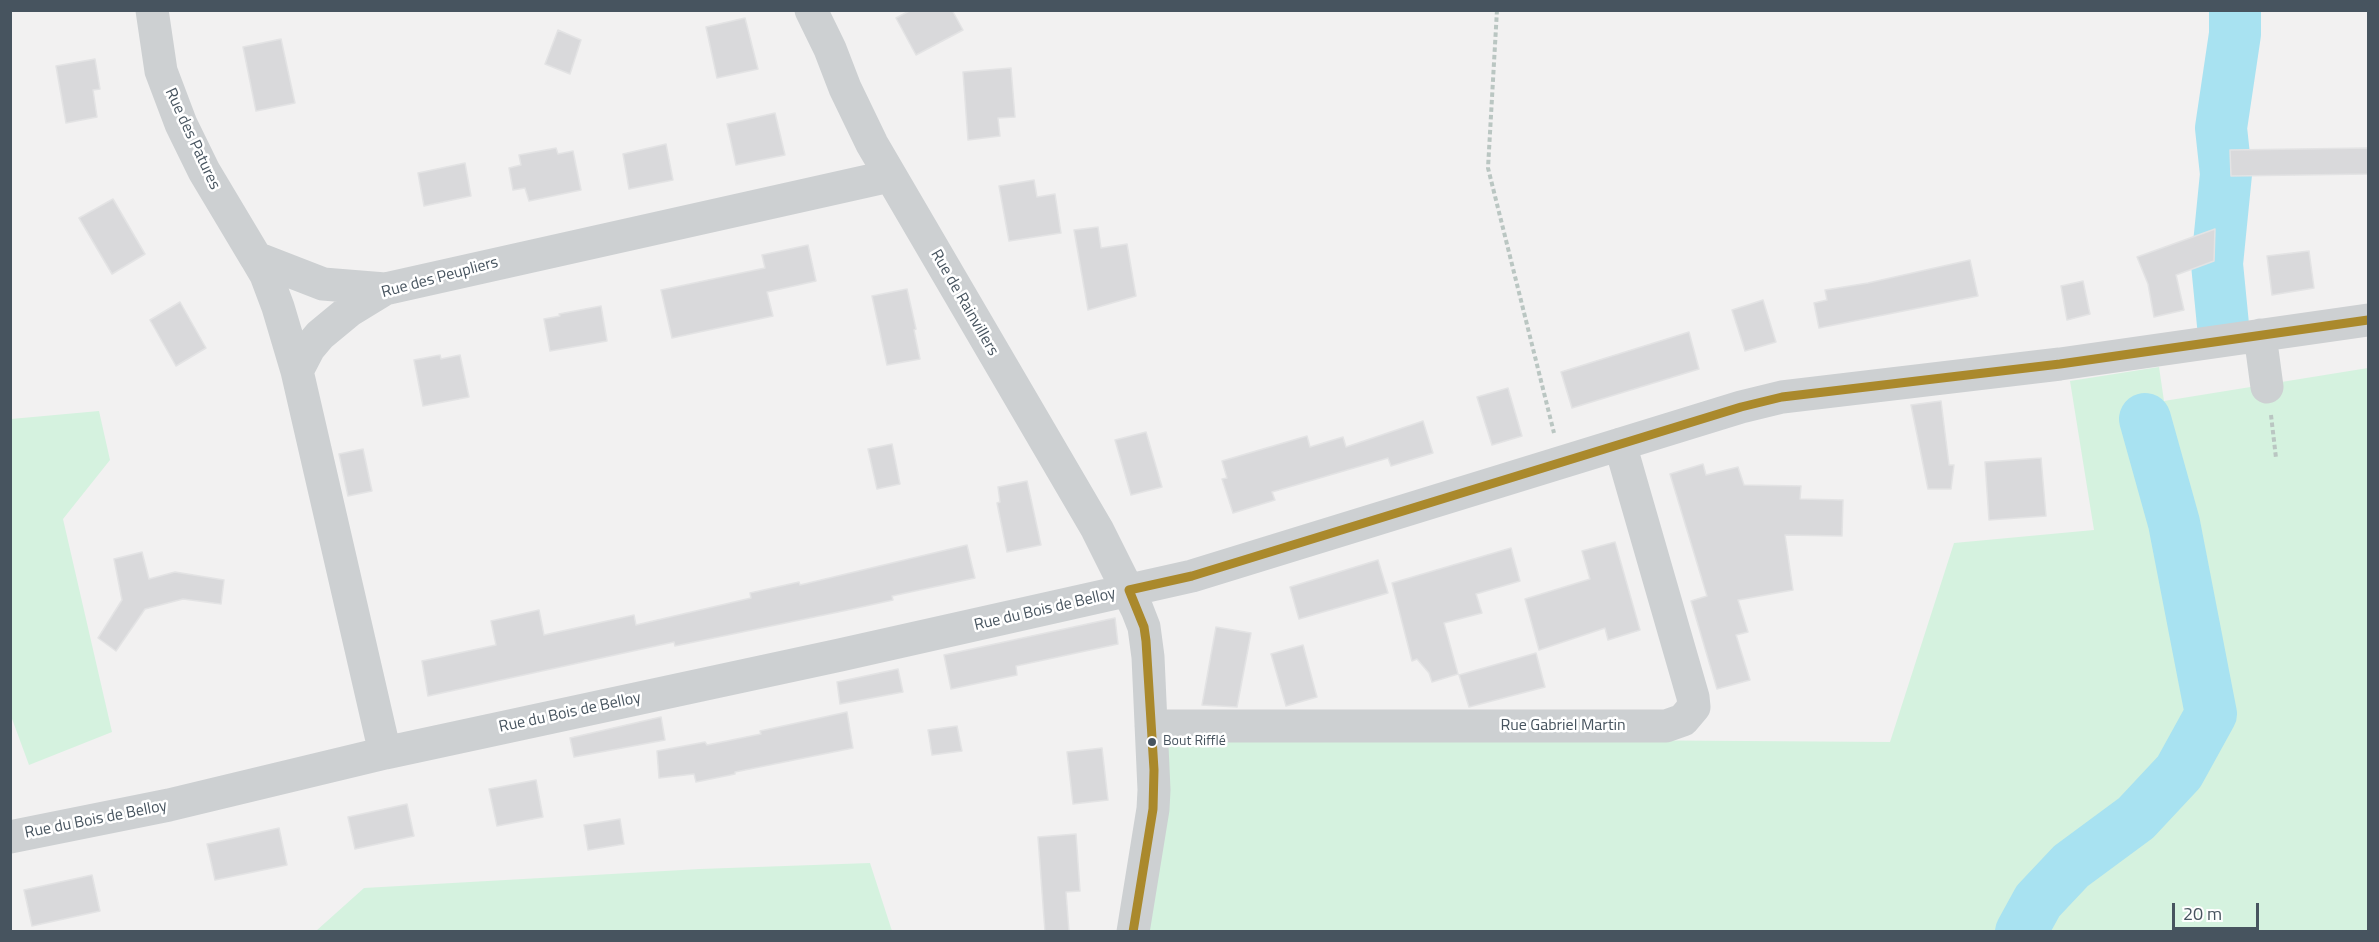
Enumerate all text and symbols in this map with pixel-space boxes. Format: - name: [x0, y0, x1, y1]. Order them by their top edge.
- street label: Rue des Patures: [160, 85, 224, 193]
- street label: Rue de Rainvillers: [926, 246, 1002, 360]
- street label: Rue des Peupliers: [380, 253, 500, 303]
- street label: Rue du Bois de Belloy: [972, 584, 1118, 636]
- street label: Rue du Bois de Belloy: [497, 689, 643, 737]
- street label: Rue Gabriel Martin: [1500, 716, 1626, 736]
- place label: Bout Rifflé: [1163, 734, 1226, 750]
- marker: Bout Rifflé: [1146, 736, 1158, 748]
- street label: Rue du Bois de Belloy: [23, 797, 169, 843]
- scale bar: [2175, 891, 2262, 929]
- text: 20 m: [2183, 900, 2222, 927]

